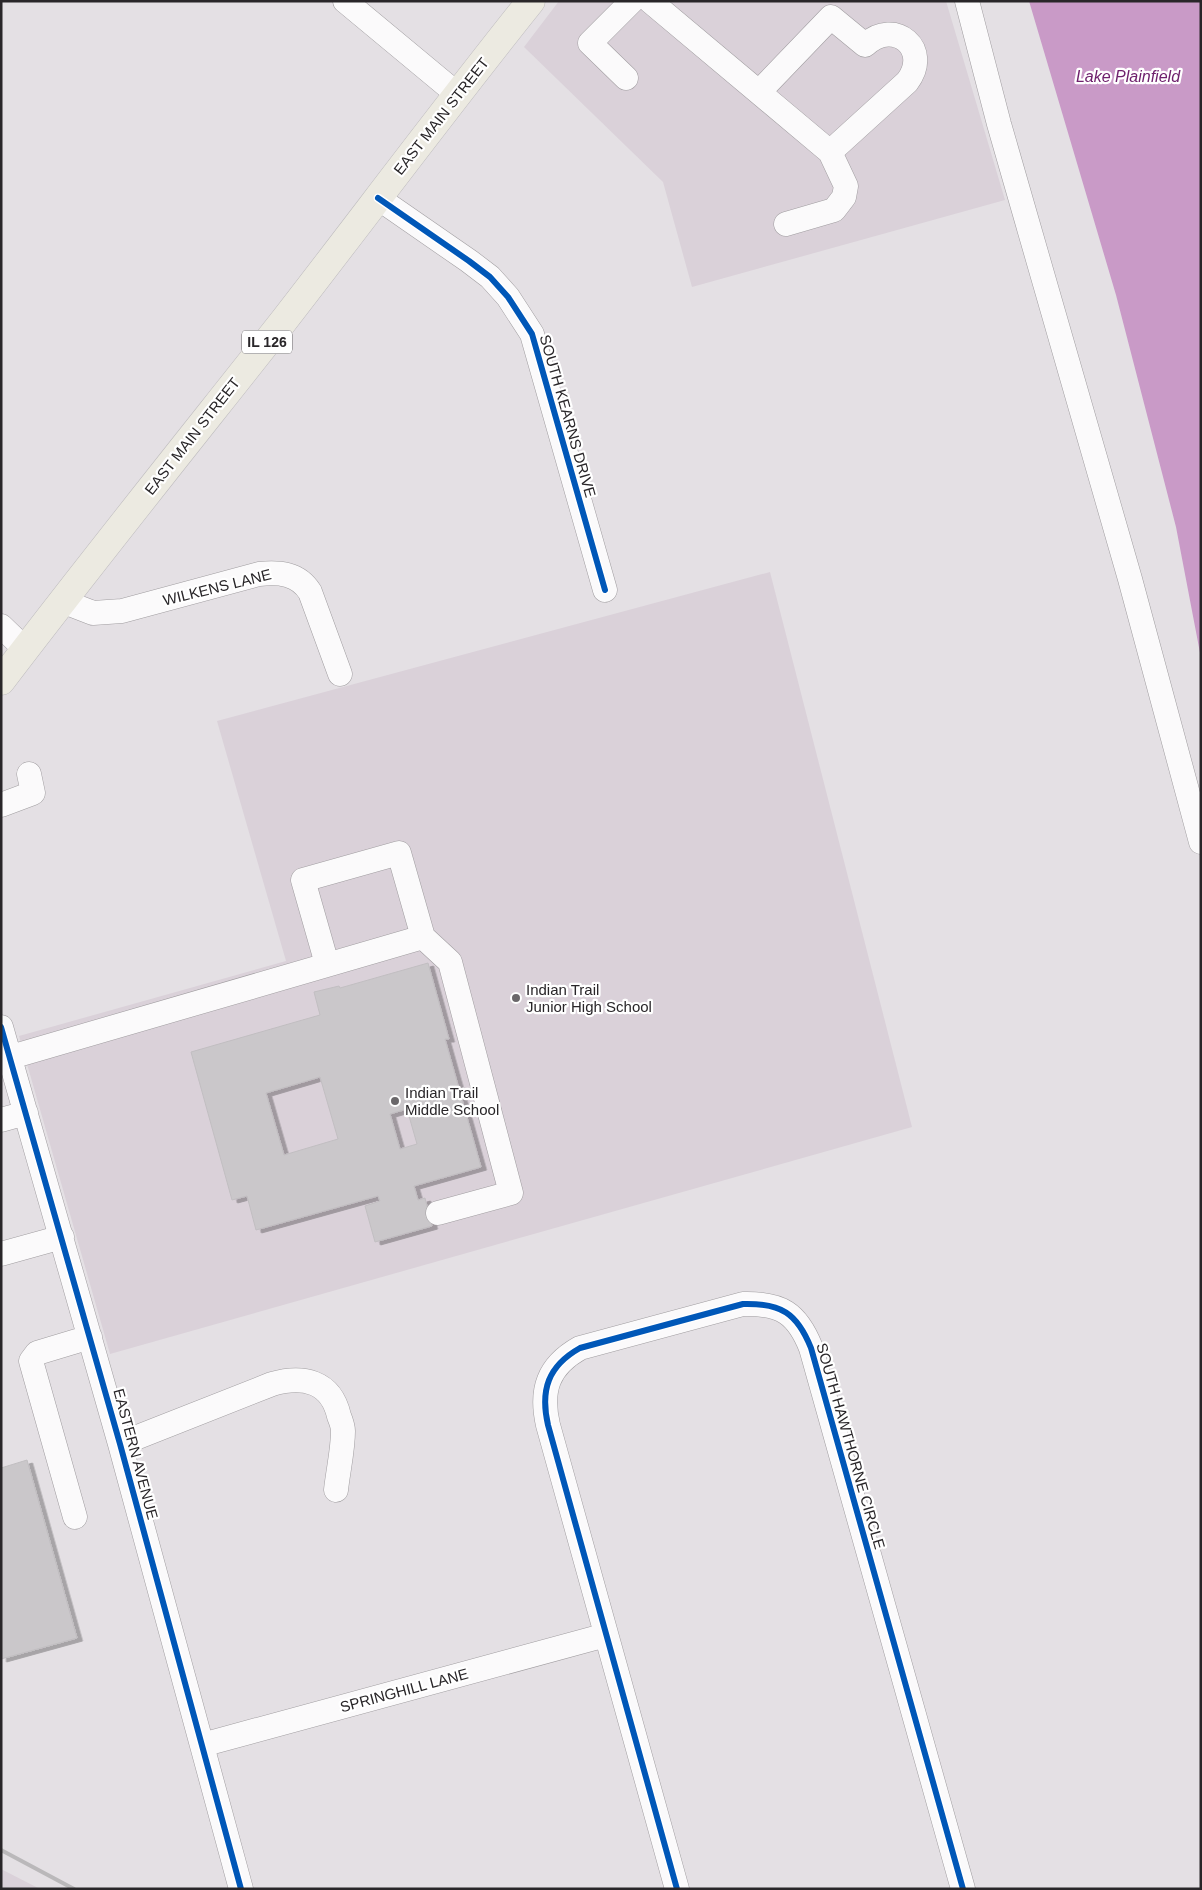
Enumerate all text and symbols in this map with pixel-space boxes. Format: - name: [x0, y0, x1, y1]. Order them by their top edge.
- street label: EAST MAIN STREET: [390, 54, 492, 178]
- water label: Lake Plainfield: [1076, 68, 1181, 85]
- road number: IL 126: [242, 331, 292, 354]
- street label: SOUTH KEARNS DRIVE: [537, 333, 599, 499]
- street label: EAST MAIN STREET: [141, 374, 243, 498]
- street label: WILKENS LANE: [161, 565, 273, 609]
- place label: Indian Trail Junior High School: [526, 981, 652, 1015]
- marker: Indian Trail Junior High School: [510, 992, 522, 1004]
- place label: Indian Trail Middle School: [405, 1084, 499, 1118]
- marker: Indian Trail Middle School: [389, 1095, 401, 1107]
- street label: SOUTH HAWTHORNE CIRCLE: [813, 1341, 889, 1551]
- street label: EASTERN AVENUE: [110, 1387, 162, 1521]
- street label: SPRINGHILL LANE: [338, 1665, 470, 1715]

